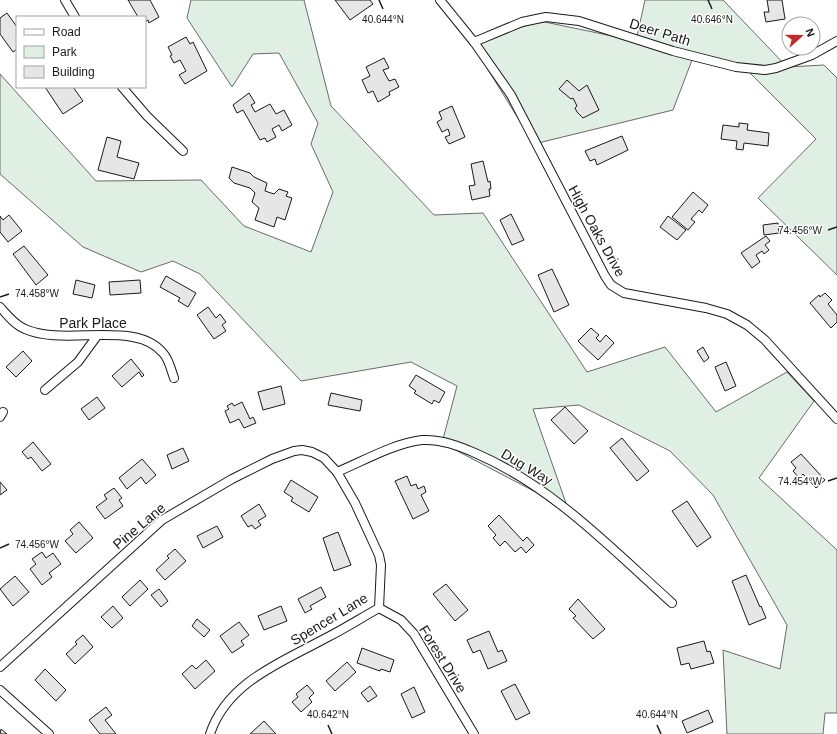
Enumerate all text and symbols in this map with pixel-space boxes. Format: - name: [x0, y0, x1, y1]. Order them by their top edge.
- text: 40.644°N: [362, 14, 404, 25]
- text: 40.646°N: [691, 14, 733, 25]
- street label: Deer Path: [628, 15, 692, 49]
- legend: [16, 16, 146, 88]
- north arrow: [781, 16, 821, 56]
- text: Road: [52, 25, 81, 39]
- text: N: [803, 27, 817, 38]
- text: Park: [52, 45, 78, 59]
- text: Building: [52, 65, 95, 79]
- street label: High Oaks Drive: [565, 183, 629, 280]
- text: 74.456°W: [778, 225, 823, 236]
- text: 74.458°W: [15, 288, 60, 299]
- street label: Park Place: [59, 315, 127, 331]
- street label: Dug Way: [498, 445, 556, 489]
- text: 74.454°W: [778, 476, 823, 487]
- street label: Pine Lane: [110, 499, 168, 552]
- text: 74.456°W: [15, 539, 60, 550]
- street label: Spencer Lane: [288, 590, 371, 648]
- street label: Forest Drive: [416, 622, 470, 696]
- text: 40.642°N: [307, 709, 349, 720]
- text: 40.644°N: [636, 709, 678, 720]

